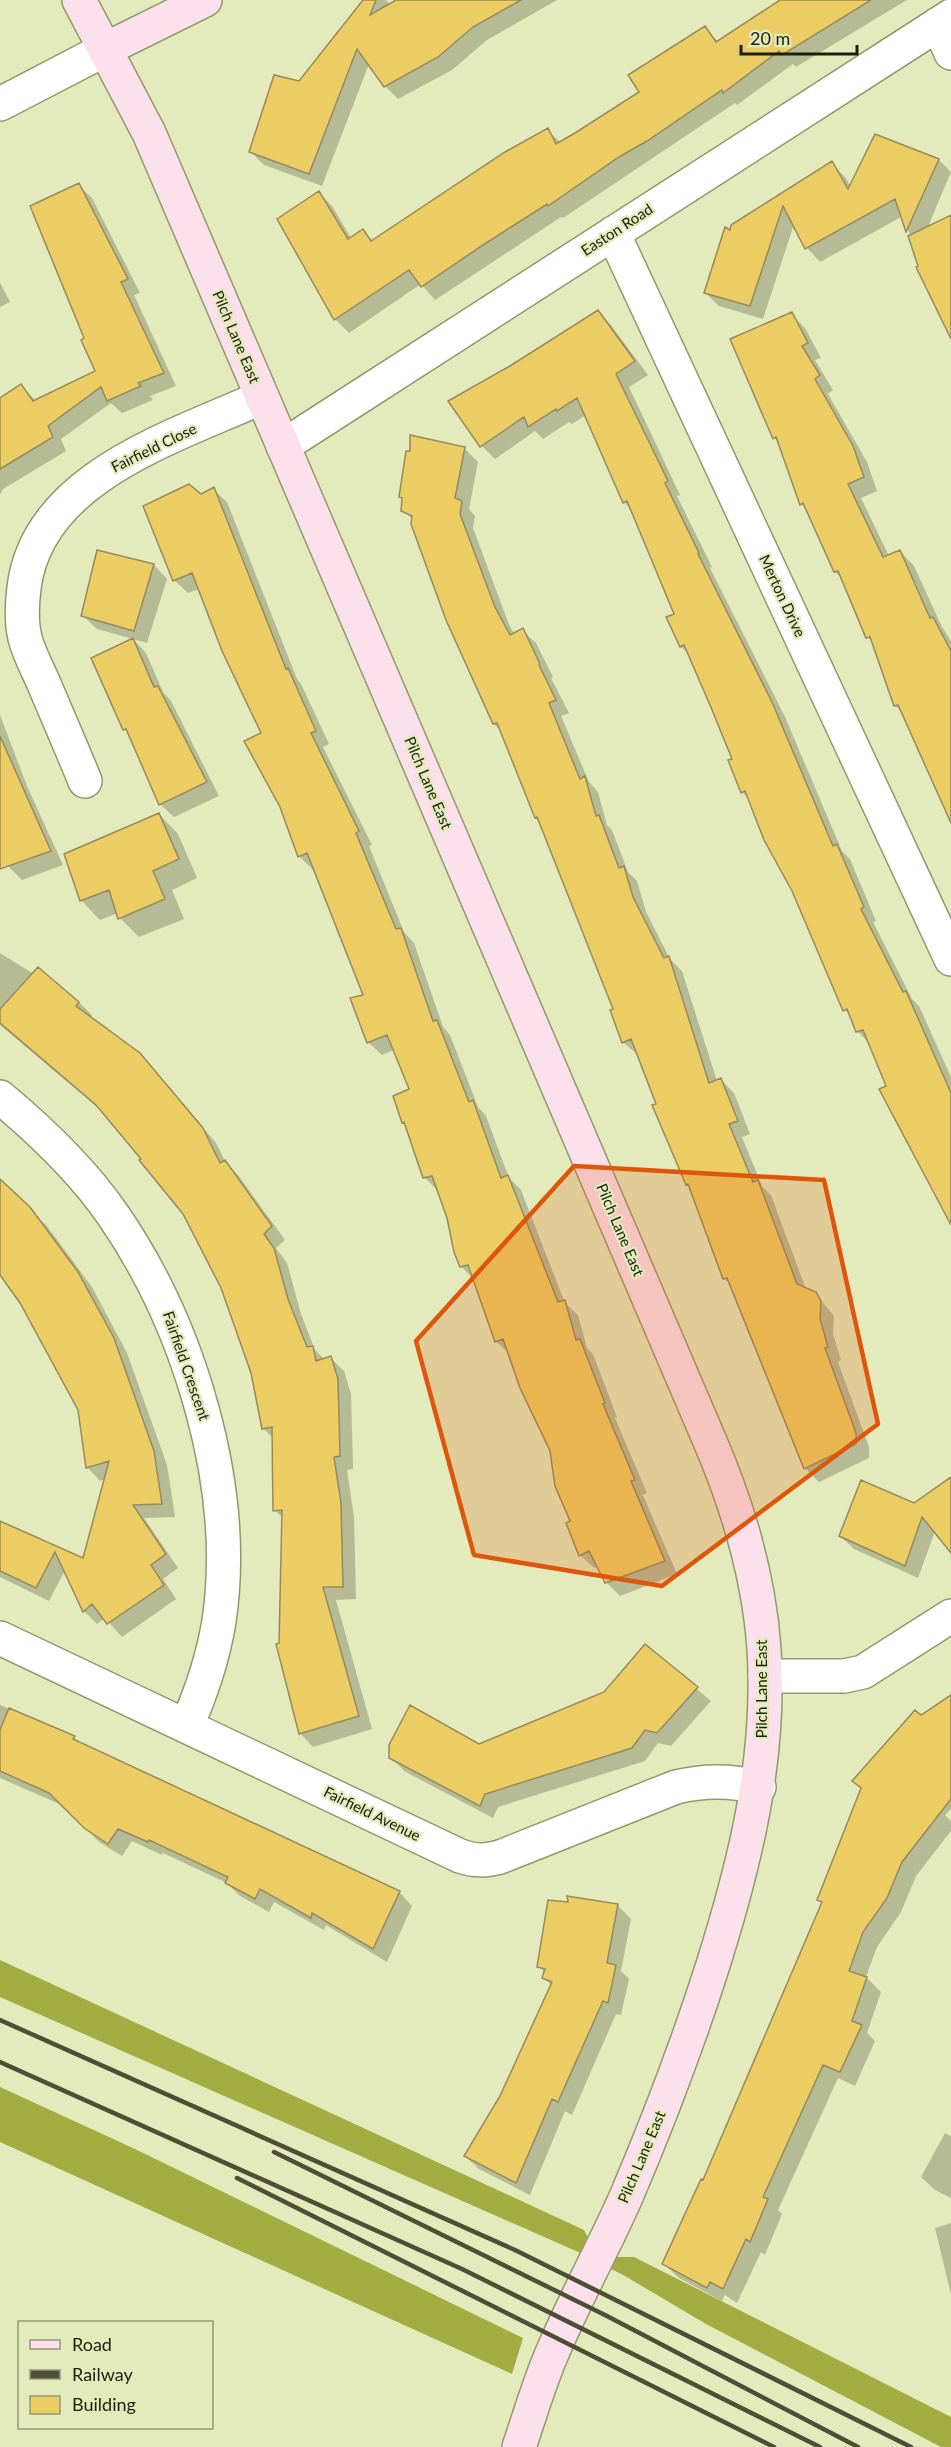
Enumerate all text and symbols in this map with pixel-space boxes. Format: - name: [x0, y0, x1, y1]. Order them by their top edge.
- scale bar: [741, 18, 856, 56]
- text: 20 m: [750, 27, 790, 49]
- street label: Easton Road: [577, 199, 656, 259]
- street label: Pilch Lane East: [209, 288, 265, 386]
- street label: Fairfield Close: [108, 419, 199, 476]
- street label: Merton Drive: [756, 551, 810, 640]
- street label: Pilch Lane East: [401, 734, 457, 832]
- street label: Pilch Lane East: [593, 1181, 649, 1279]
- street label: Fairfield Crescent: [160, 1309, 214, 1423]
- street label: Pilch Lane East: [752, 1639, 770, 1738]
- street label: Fairfield Avenue: [321, 1782, 424, 1844]
- street label: Pilch Lane East: [614, 2107, 669, 2206]
- legend: [18, 2321, 213, 2429]
- text: Road: [72, 2333, 112, 2355]
- text: Railway: [72, 2363, 133, 2385]
- text: Building: [72, 2393, 136, 2415]

